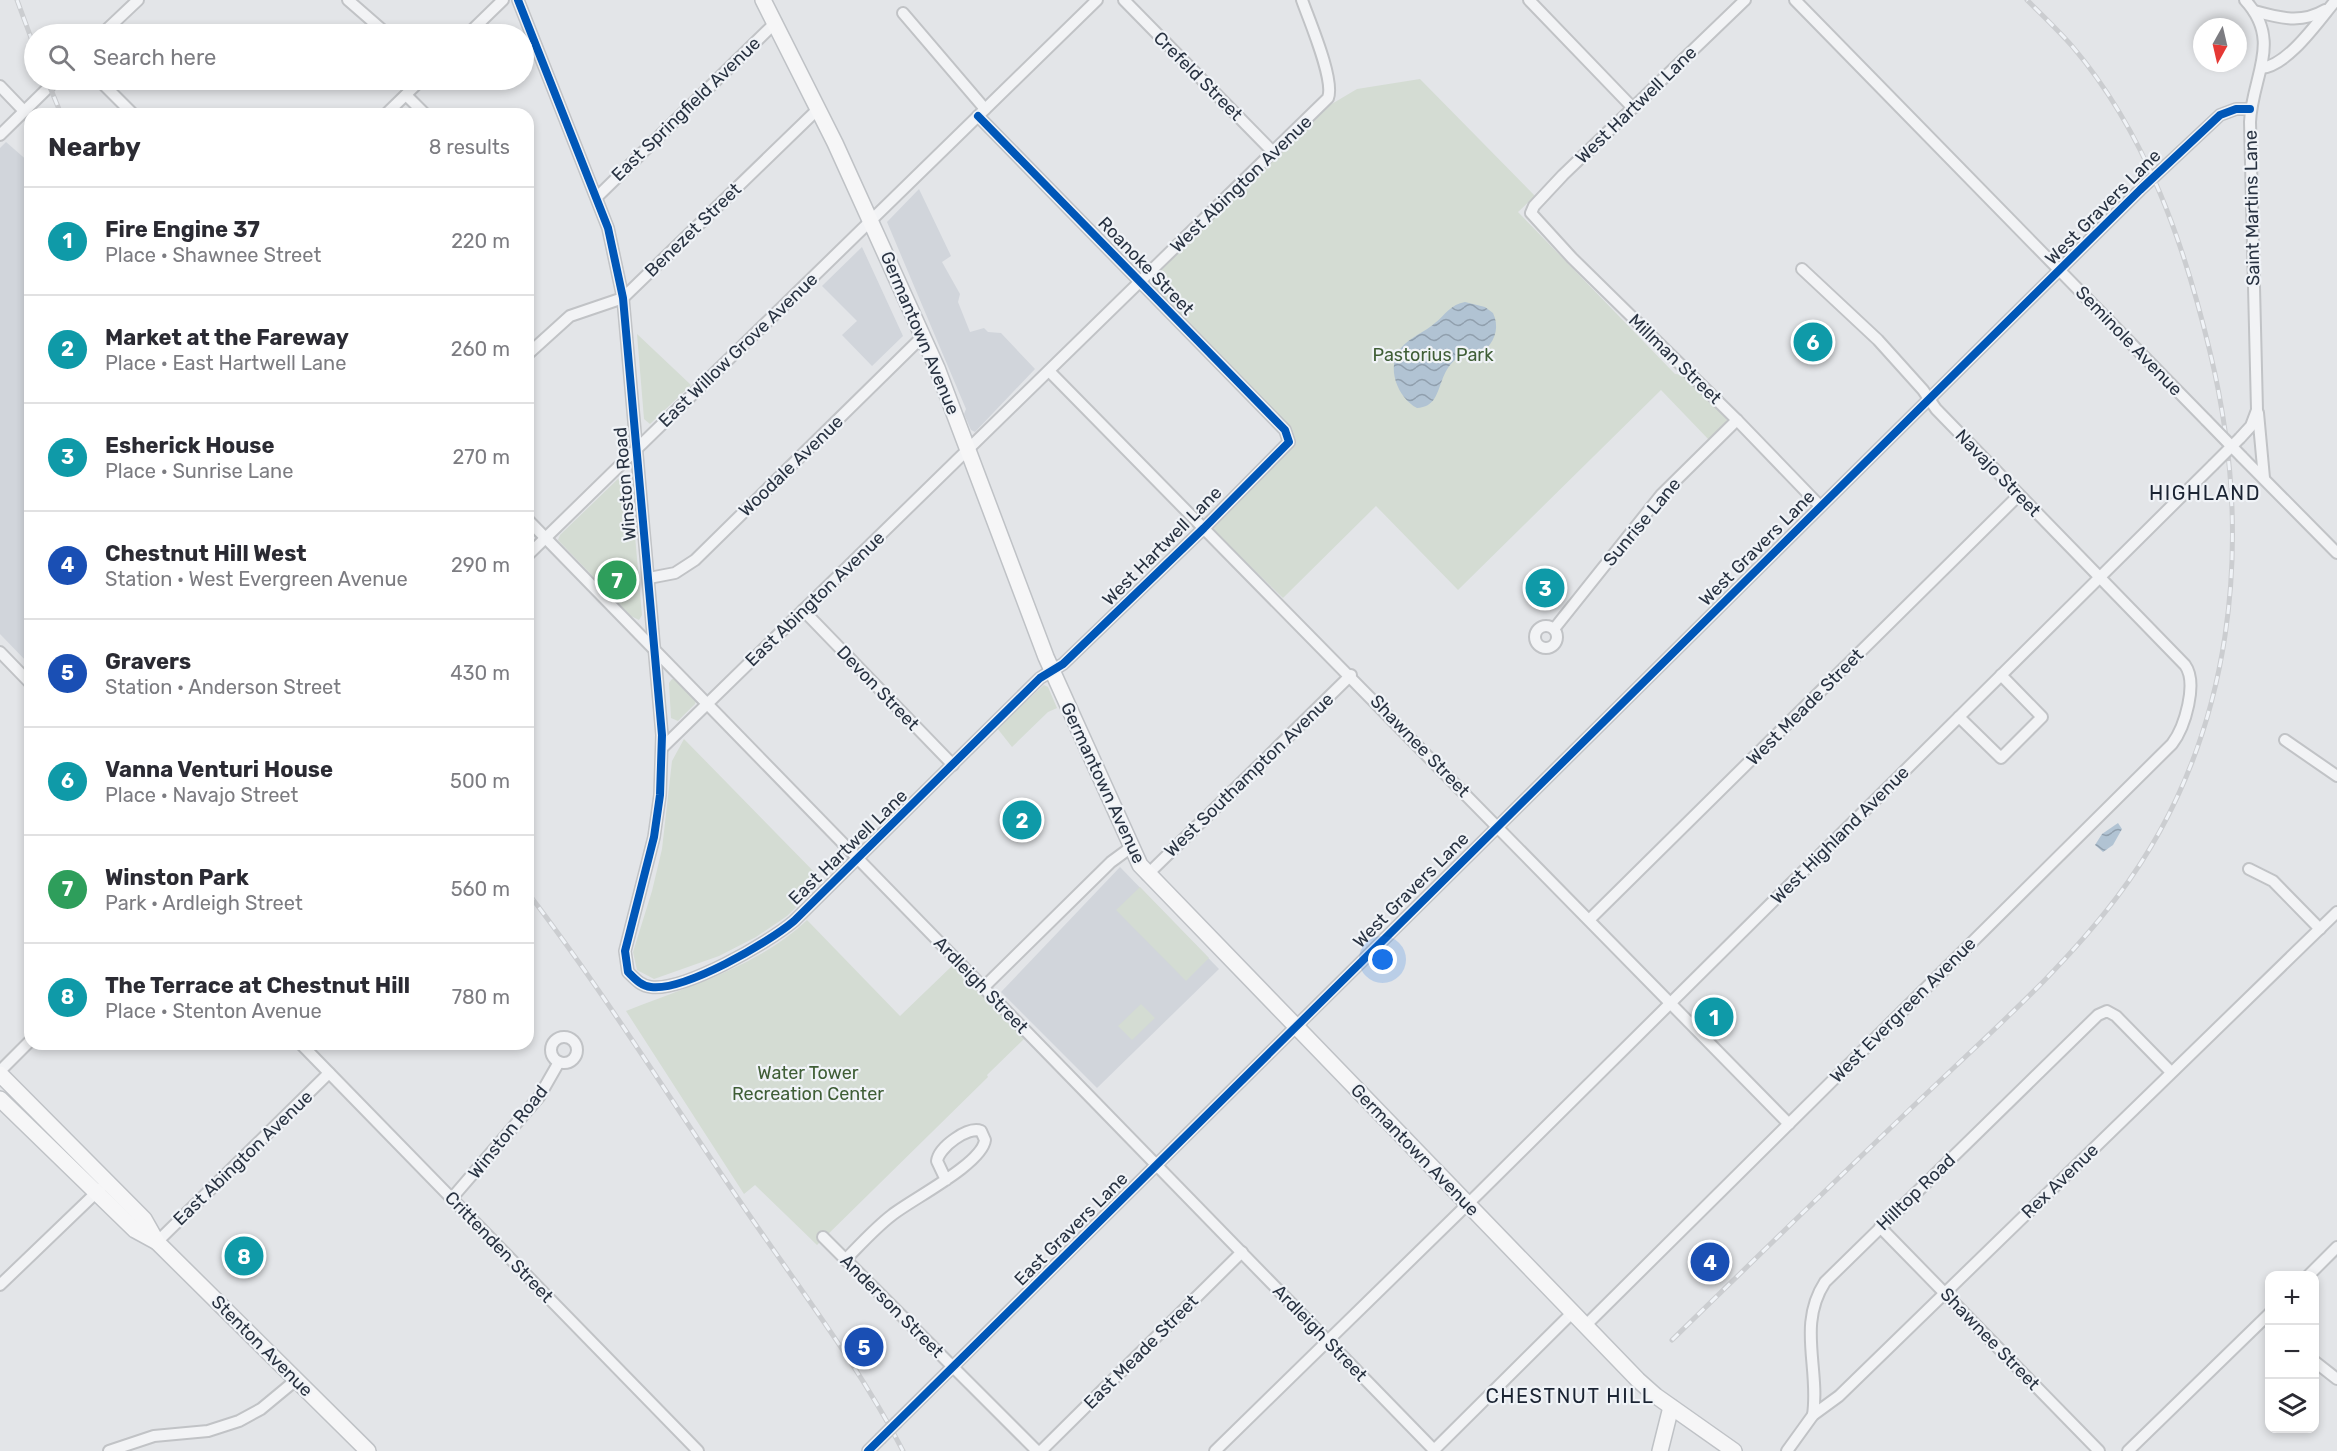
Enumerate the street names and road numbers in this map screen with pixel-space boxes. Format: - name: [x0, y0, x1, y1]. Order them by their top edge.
- street label: Crefeld Street: [1149, 27, 1247, 125]
- street label: East Springfield Avenue: [607, 32, 765, 186]
- street label: West Hartwell Lane: [1571, 42, 1701, 168]
- street label: West Abington Avenue: [1166, 111, 1316, 257]
- street label: Saint Martins Lane: [2240, 130, 2264, 286]
- street label: West Gravers Lane: [2041, 145, 2165, 269]
- street label: Benezet Street: [640, 178, 746, 282]
- street label: Roanoke Street: [1093, 212, 1199, 320]
- street label: Germantown Avenue: [876, 248, 964, 418]
- street label: East Willow Grove Avenue: [654, 268, 822, 432]
- street label: Seminole Avenue: [2071, 281, 2187, 401]
- street label: Millman Street: [1624, 309, 1726, 409]
- street label: Woodale Avenue: [734, 411, 848, 521]
- street label: Navajo Street: [1951, 425, 2045, 521]
- street label: Winston Road: [609, 426, 641, 542]
- street label: Sunrise Lane: [1599, 473, 1685, 571]
- street label: West Hartwell Lane: [1098, 482, 1226, 610]
- street label: West Gravers Lane: [1695, 486, 1819, 610]
- street label: East Abington Avenue: [741, 527, 889, 671]
- street label: Devon Street: [832, 641, 924, 735]
- street label: West Meade Street: [1742, 644, 1868, 770]
- street label: West Southampton Avenue: [1160, 688, 1338, 862]
- street label: Shawnee Street: [1366, 690, 1474, 802]
- street label: Germantown Avenue: [1056, 699, 1150, 867]
- street label: West Highland Avenue: [1766, 761, 1914, 909]
- street label: East Hartwell Lane: [784, 785, 912, 909]
- street label: West Gravers Lane: [1349, 828, 1473, 952]
- street label: Ardleigh Street: [929, 932, 1033, 1038]
- street label: West Evergreen Avenue: [1825, 932, 1981, 1088]
- street label: Germantown Avenue: [1346, 1079, 1484, 1221]
- street label: Winston Road: [464, 1081, 552, 1183]
- street label: East Abington Avenue: [169, 1086, 317, 1230]
- street label: Rex Avenue: [2017, 1139, 2103, 1223]
- street label: Hilltop Road: [1872, 1149, 1960, 1235]
- street label: East Gravers Lane: [1010, 1168, 1132, 1290]
- street label: Crittenden Street: [440, 1187, 558, 1307]
- street label: Anderson Street: [836, 1250, 948, 1362]
- street label: Ardleigh Street: [1268, 1280, 1372, 1386]
- street label: Shawnee Street: [1936, 1283, 2044, 1395]
- street label: East Meade Street: [1079, 1290, 1203, 1414]
- street label: Stenton Avenue: [207, 1291, 317, 1401]

